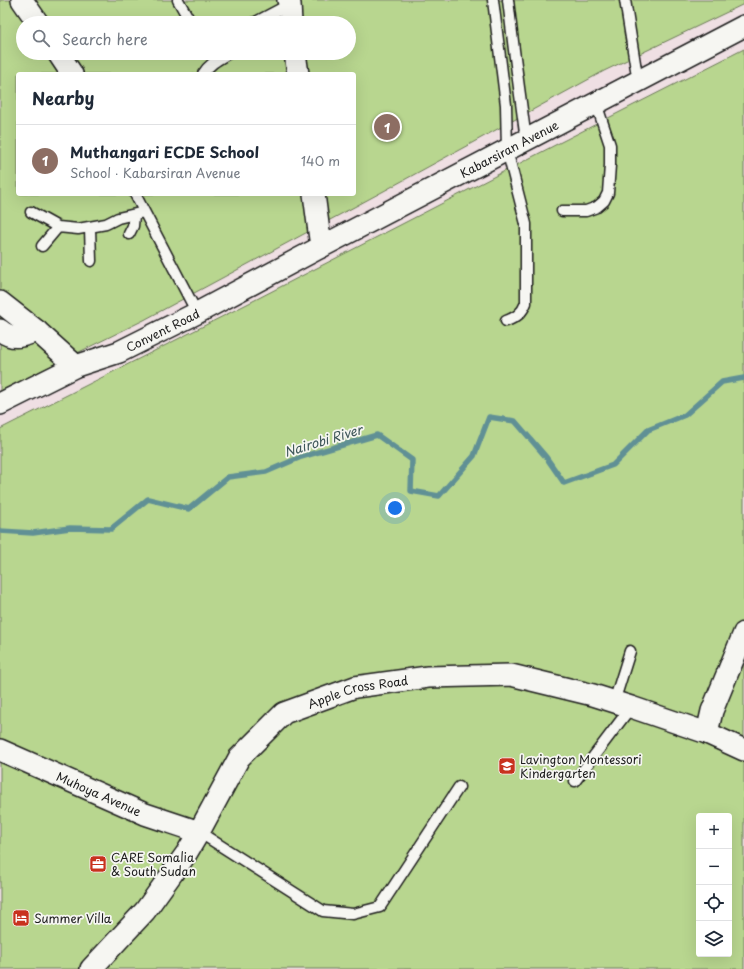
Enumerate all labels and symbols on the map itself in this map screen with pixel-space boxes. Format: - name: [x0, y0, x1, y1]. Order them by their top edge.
- pin: 1: [374, 112, 400, 142]
- street label: Kabarsiran Avenue: [457, 115, 562, 182]
- street label: Convent Road: [123, 304, 203, 356]
- water label: Nairobi River: [282, 418, 366, 461]
- your location: [385, 498, 405, 518]
- street label: Apple Cross Road: [305, 671, 409, 713]
- place label: Lavington Montessori Kindergarten: [520, 750, 641, 782]
- school or university icon: Lavington Montessori Kindergarten: [497, 756, 517, 776]
- street label: Muhoya Avenue: [54, 767, 144, 820]
- place label: CARE Somalia & South Sudan: [111, 848, 196, 880]
- office icon: CARE Somalia & South Sudan: [88, 854, 108, 874]
- hotel icon: Summer Villa: [11, 908, 31, 928]
- place label: Summer Villa: [34, 909, 112, 927]

